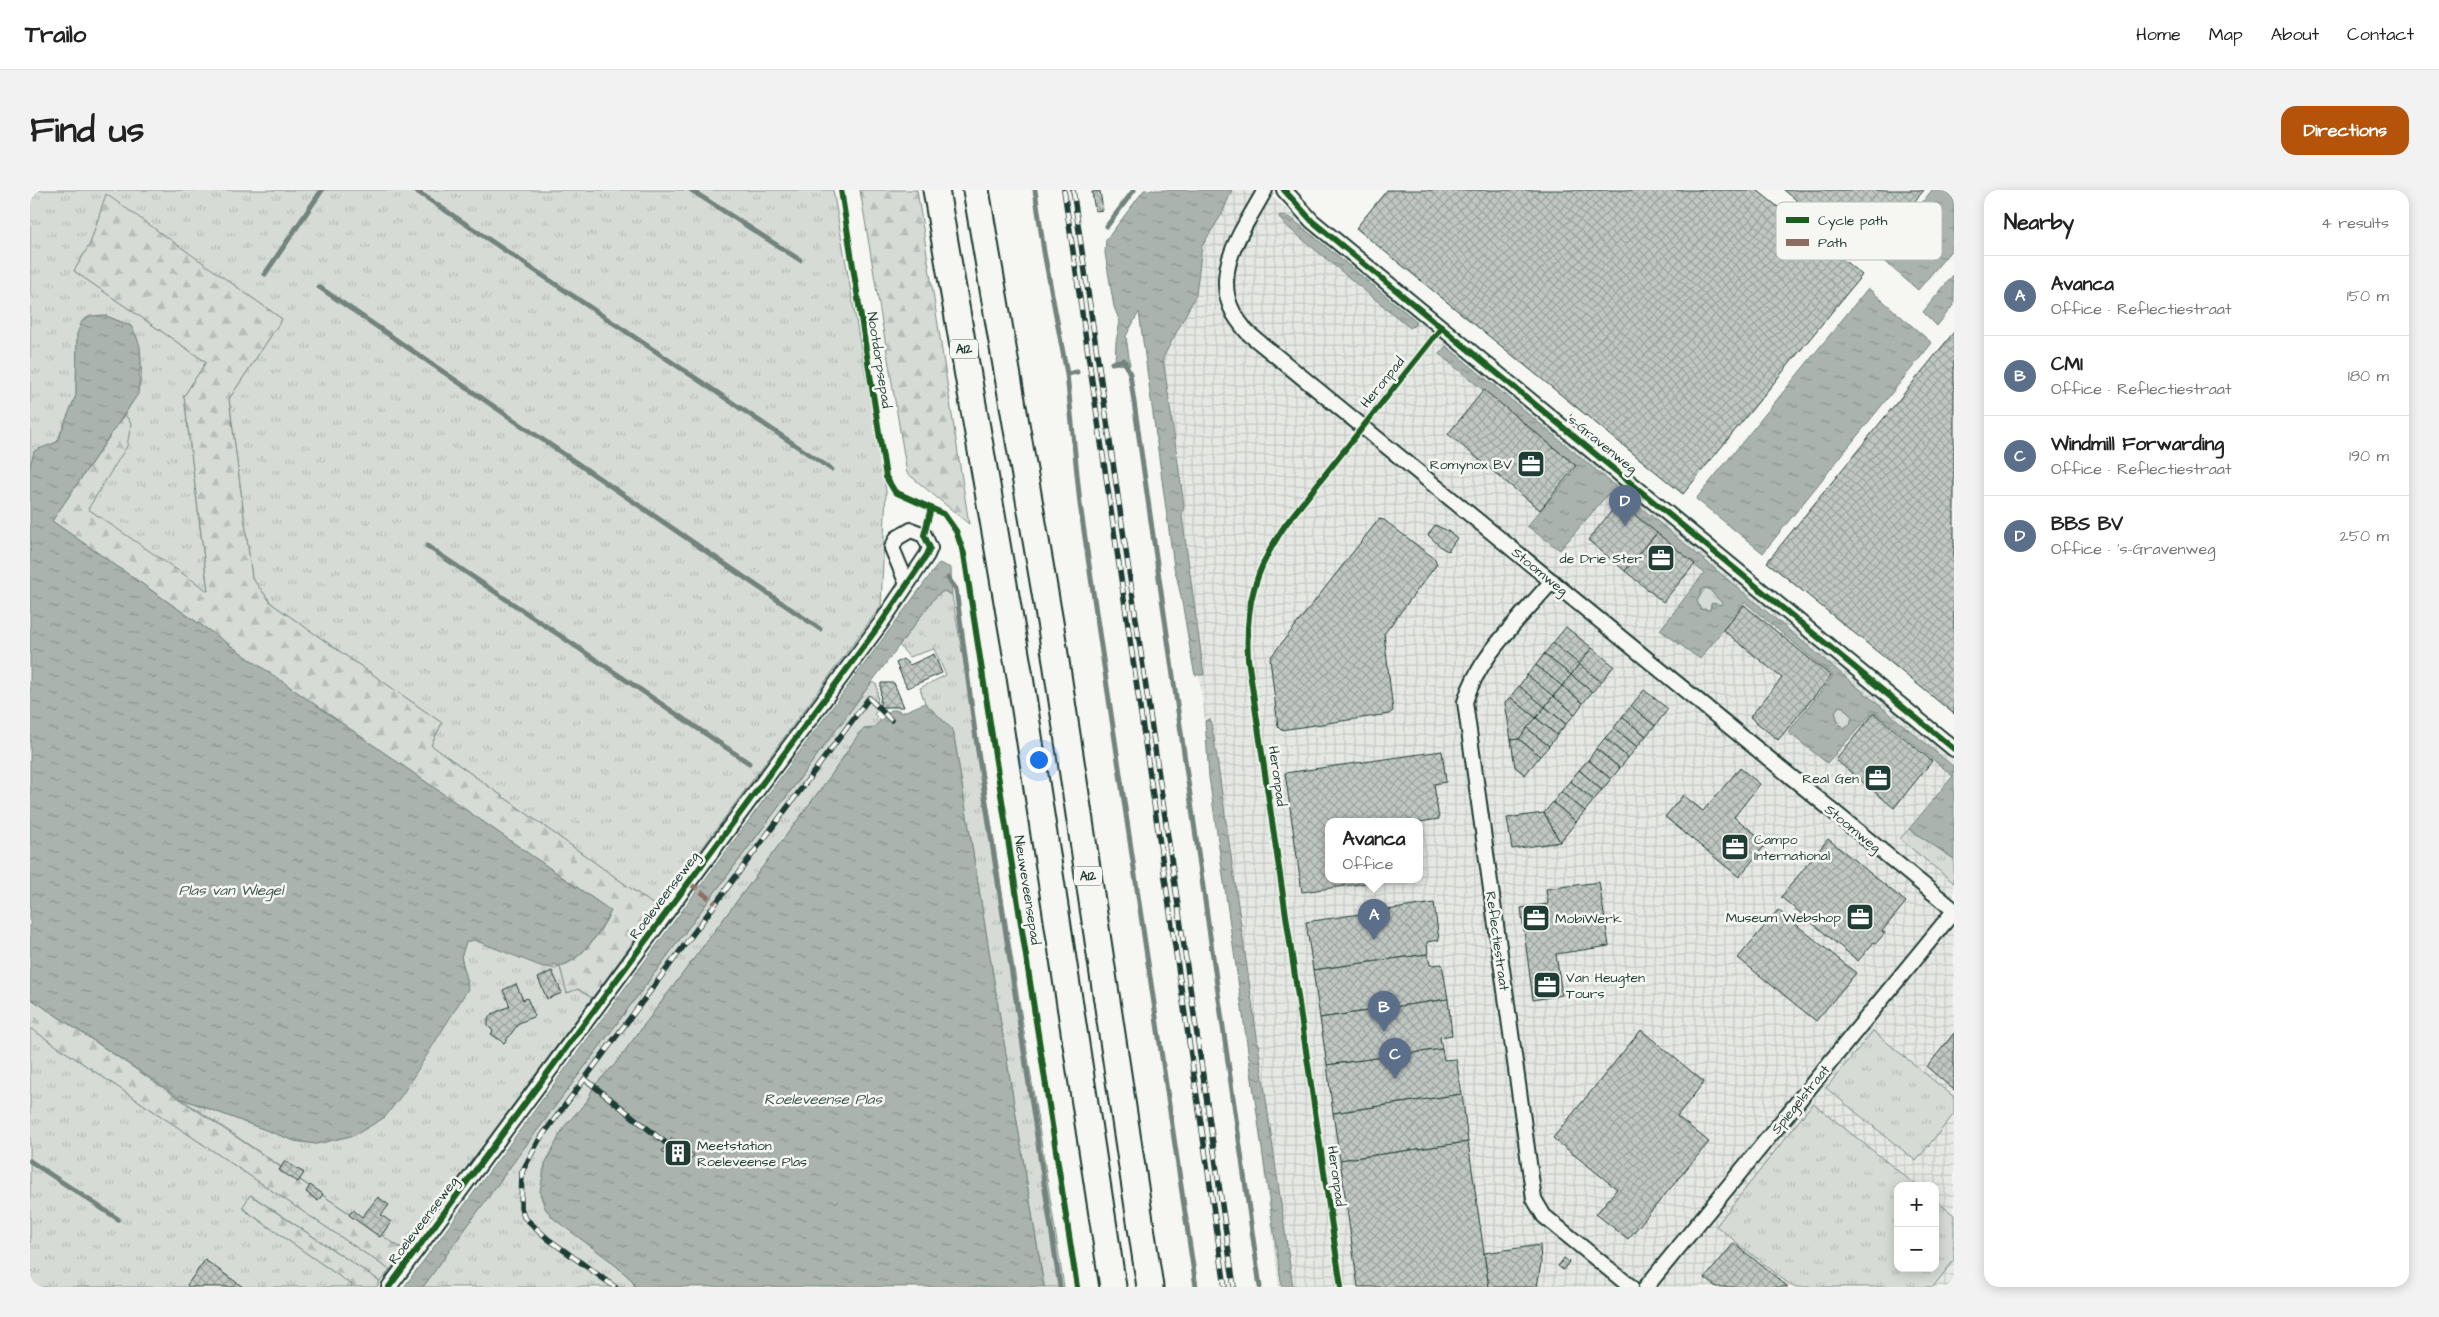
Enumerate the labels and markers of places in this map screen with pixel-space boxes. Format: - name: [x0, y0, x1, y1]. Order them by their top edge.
- office icon: Romynox BV: [1516, 449, 1546, 479]
- place label: Romynox BV: [1430, 455, 1512, 475]
- pin: D: [1609, 485, 1641, 526]
- office icon: de Drie Ster: [1646, 543, 1676, 573]
- place label: de Drie Ster: [1560, 549, 1642, 569]
- office icon: Real Gen: [1863, 763, 1893, 793]
- place label: Real Gen: [1802, 769, 1859, 789]
- place label: Campo International: [1754, 830, 1830, 866]
- office icon: Campo International: [1720, 832, 1750, 862]
- pin: A: [1358, 899, 1390, 940]
- office icon: Museum Webshop: [1845, 902, 1875, 932]
- office icon: MobiWerk: [1521, 903, 1551, 933]
- place label: Museum Webshop: [1726, 908, 1841, 928]
- place label: MobiWerk: [1555, 909, 1622, 929]
- place label: Van Heugten Tours: [1566, 968, 1645, 1004]
- office icon: Van Heugten Tours: [1532, 970, 1562, 1000]
- pin: B: [1368, 991, 1400, 1032]
- pin: C: [1379, 1038, 1411, 1079]
- place label: Meetstation Roeleveense Plas: [697, 1136, 807, 1172]
- building icon: Meetstation Roeleveense Plas: [663, 1138, 693, 1168]

